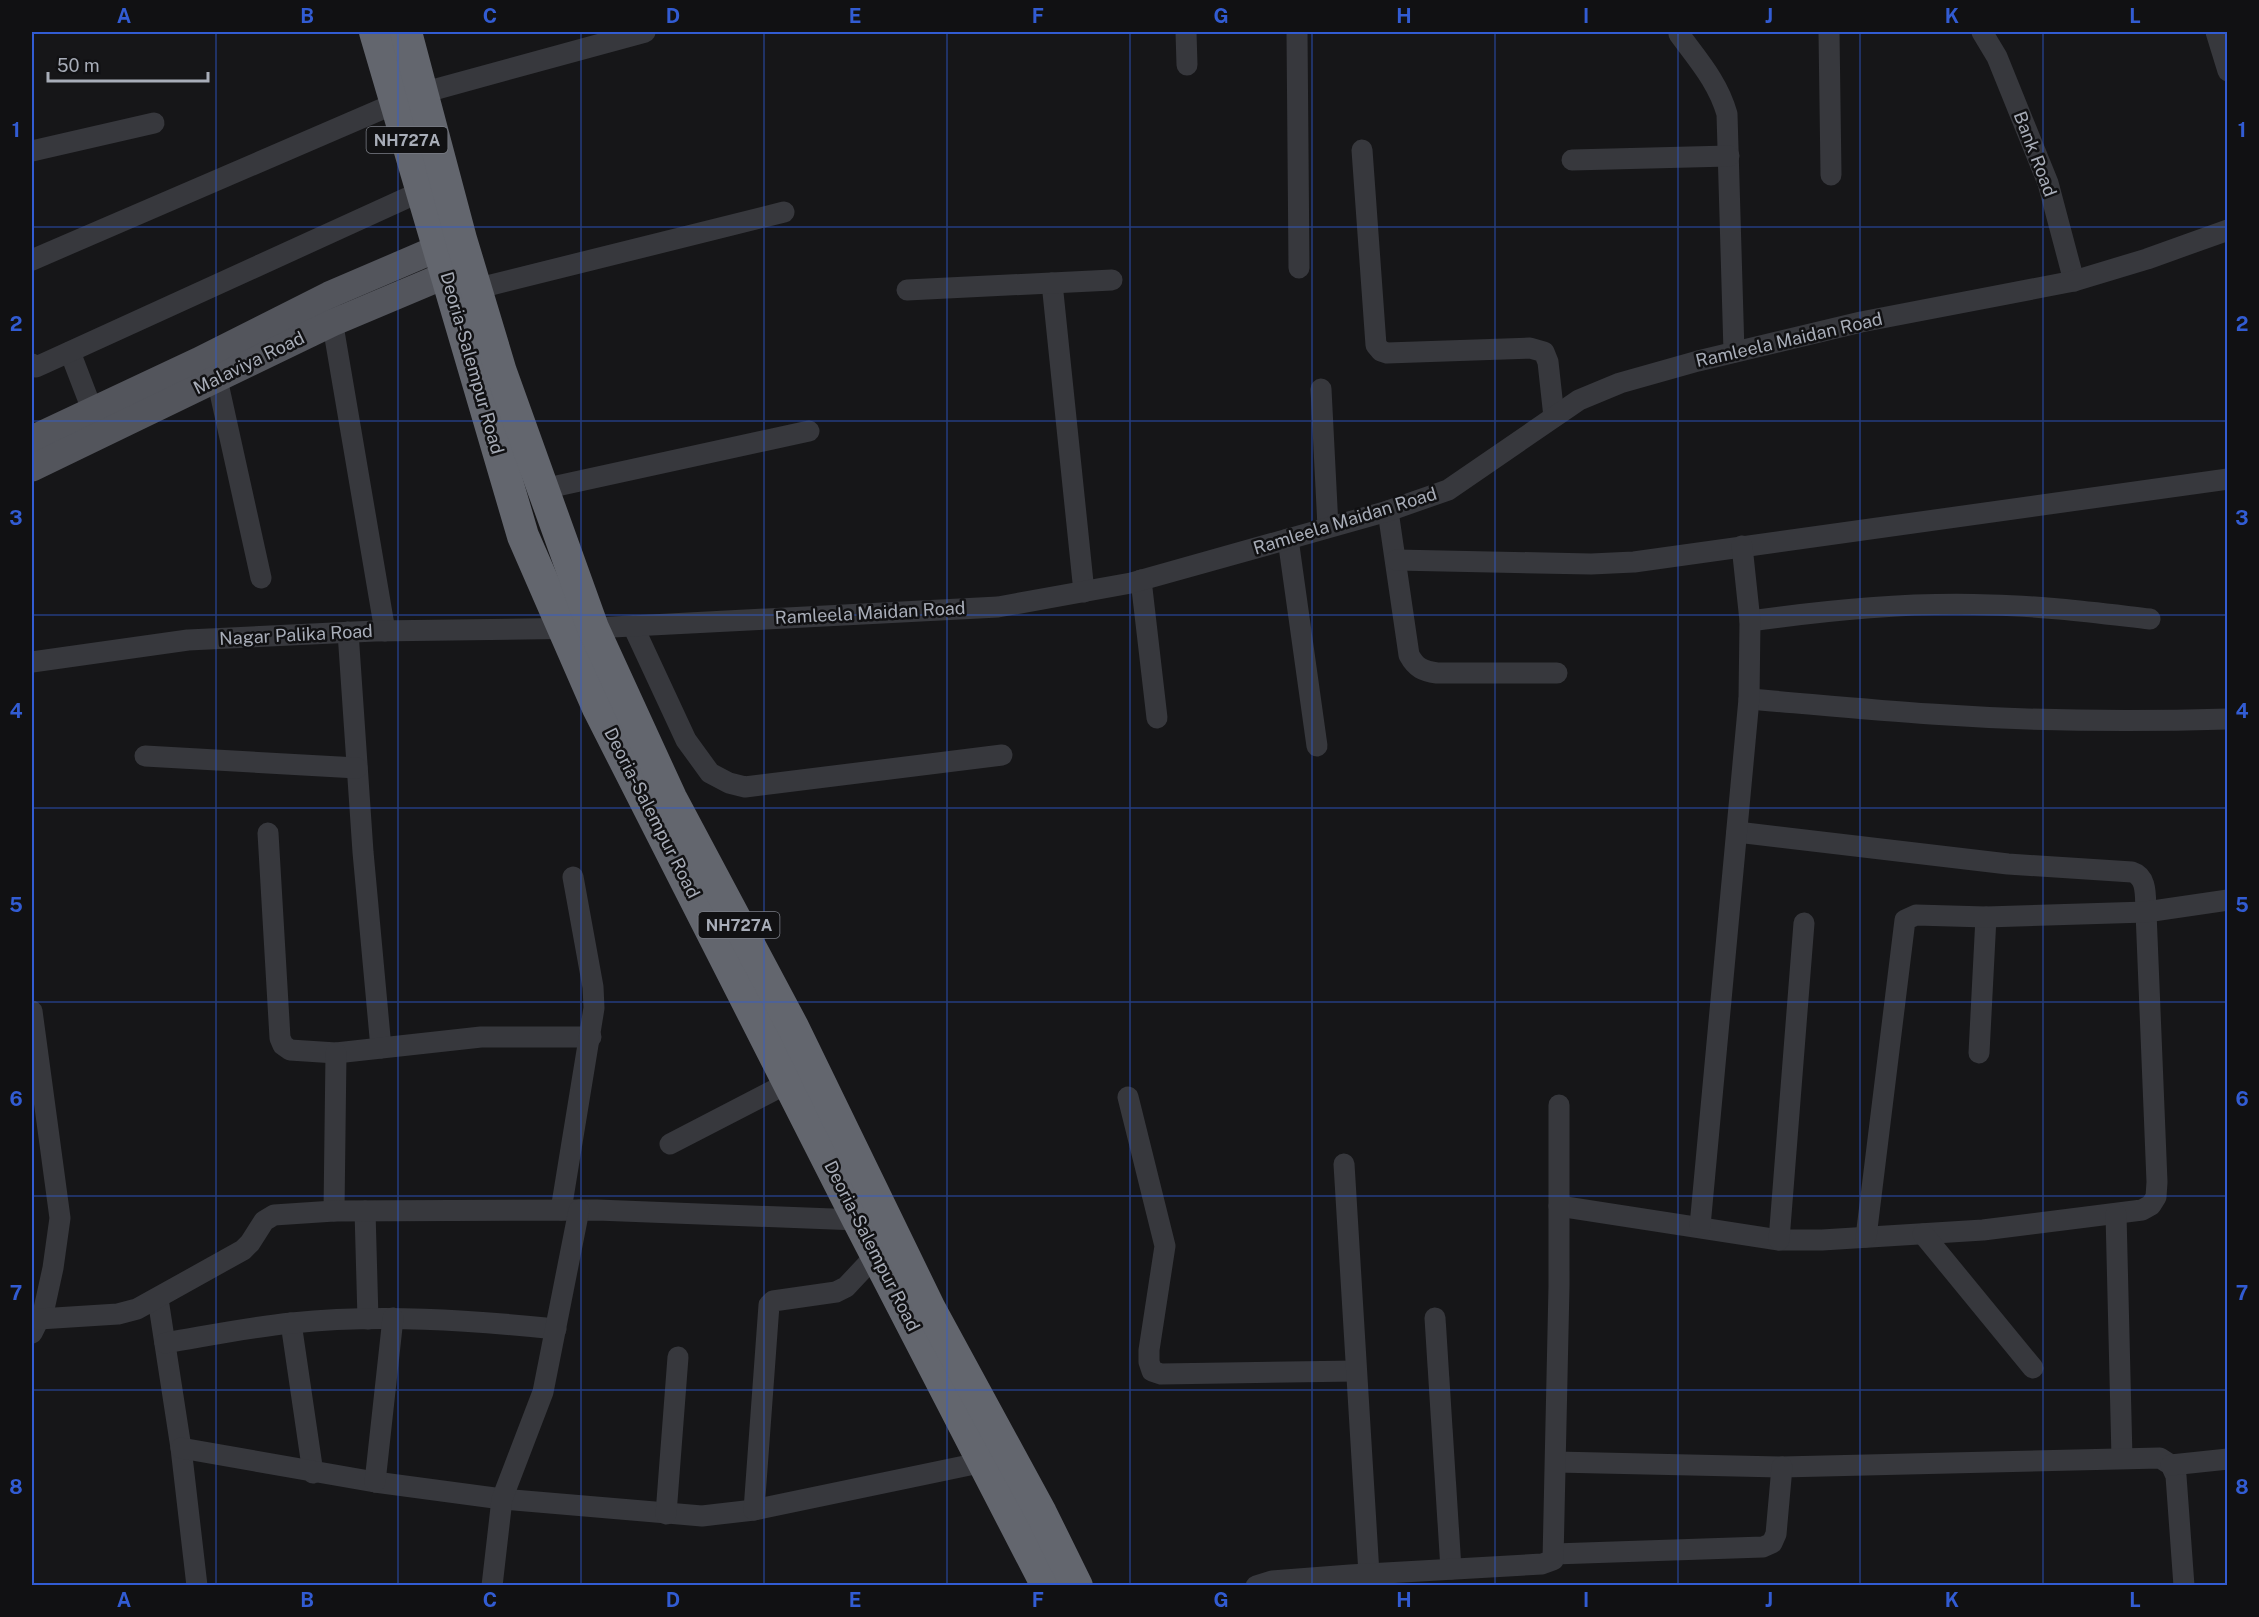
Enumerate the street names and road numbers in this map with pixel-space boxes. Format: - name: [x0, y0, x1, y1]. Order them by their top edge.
- street label: Bank Road: [2010, 108, 2061, 199]
- road number: NH727A: [366, 127, 448, 153]
- street label: Deoria-Salempur Road: [436, 269, 509, 456]
- street label: Ramleela Maidan Road: [1693, 308, 1884, 371]
- street label: Malaviya Road: [190, 327, 308, 398]
- street label: Ramleela Maidan Road: [1250, 483, 1439, 558]
- street label: Ramleela Maidan Road: [774, 597, 966, 628]
- street label: Nagar Palika Road: [219, 620, 373, 649]
- street label: Deoria-Salempur Road: [600, 724, 705, 902]
- road number: NH727A: [698, 912, 780, 938]
- street label: Deoria-Salempur Road: [820, 1157, 925, 1335]

